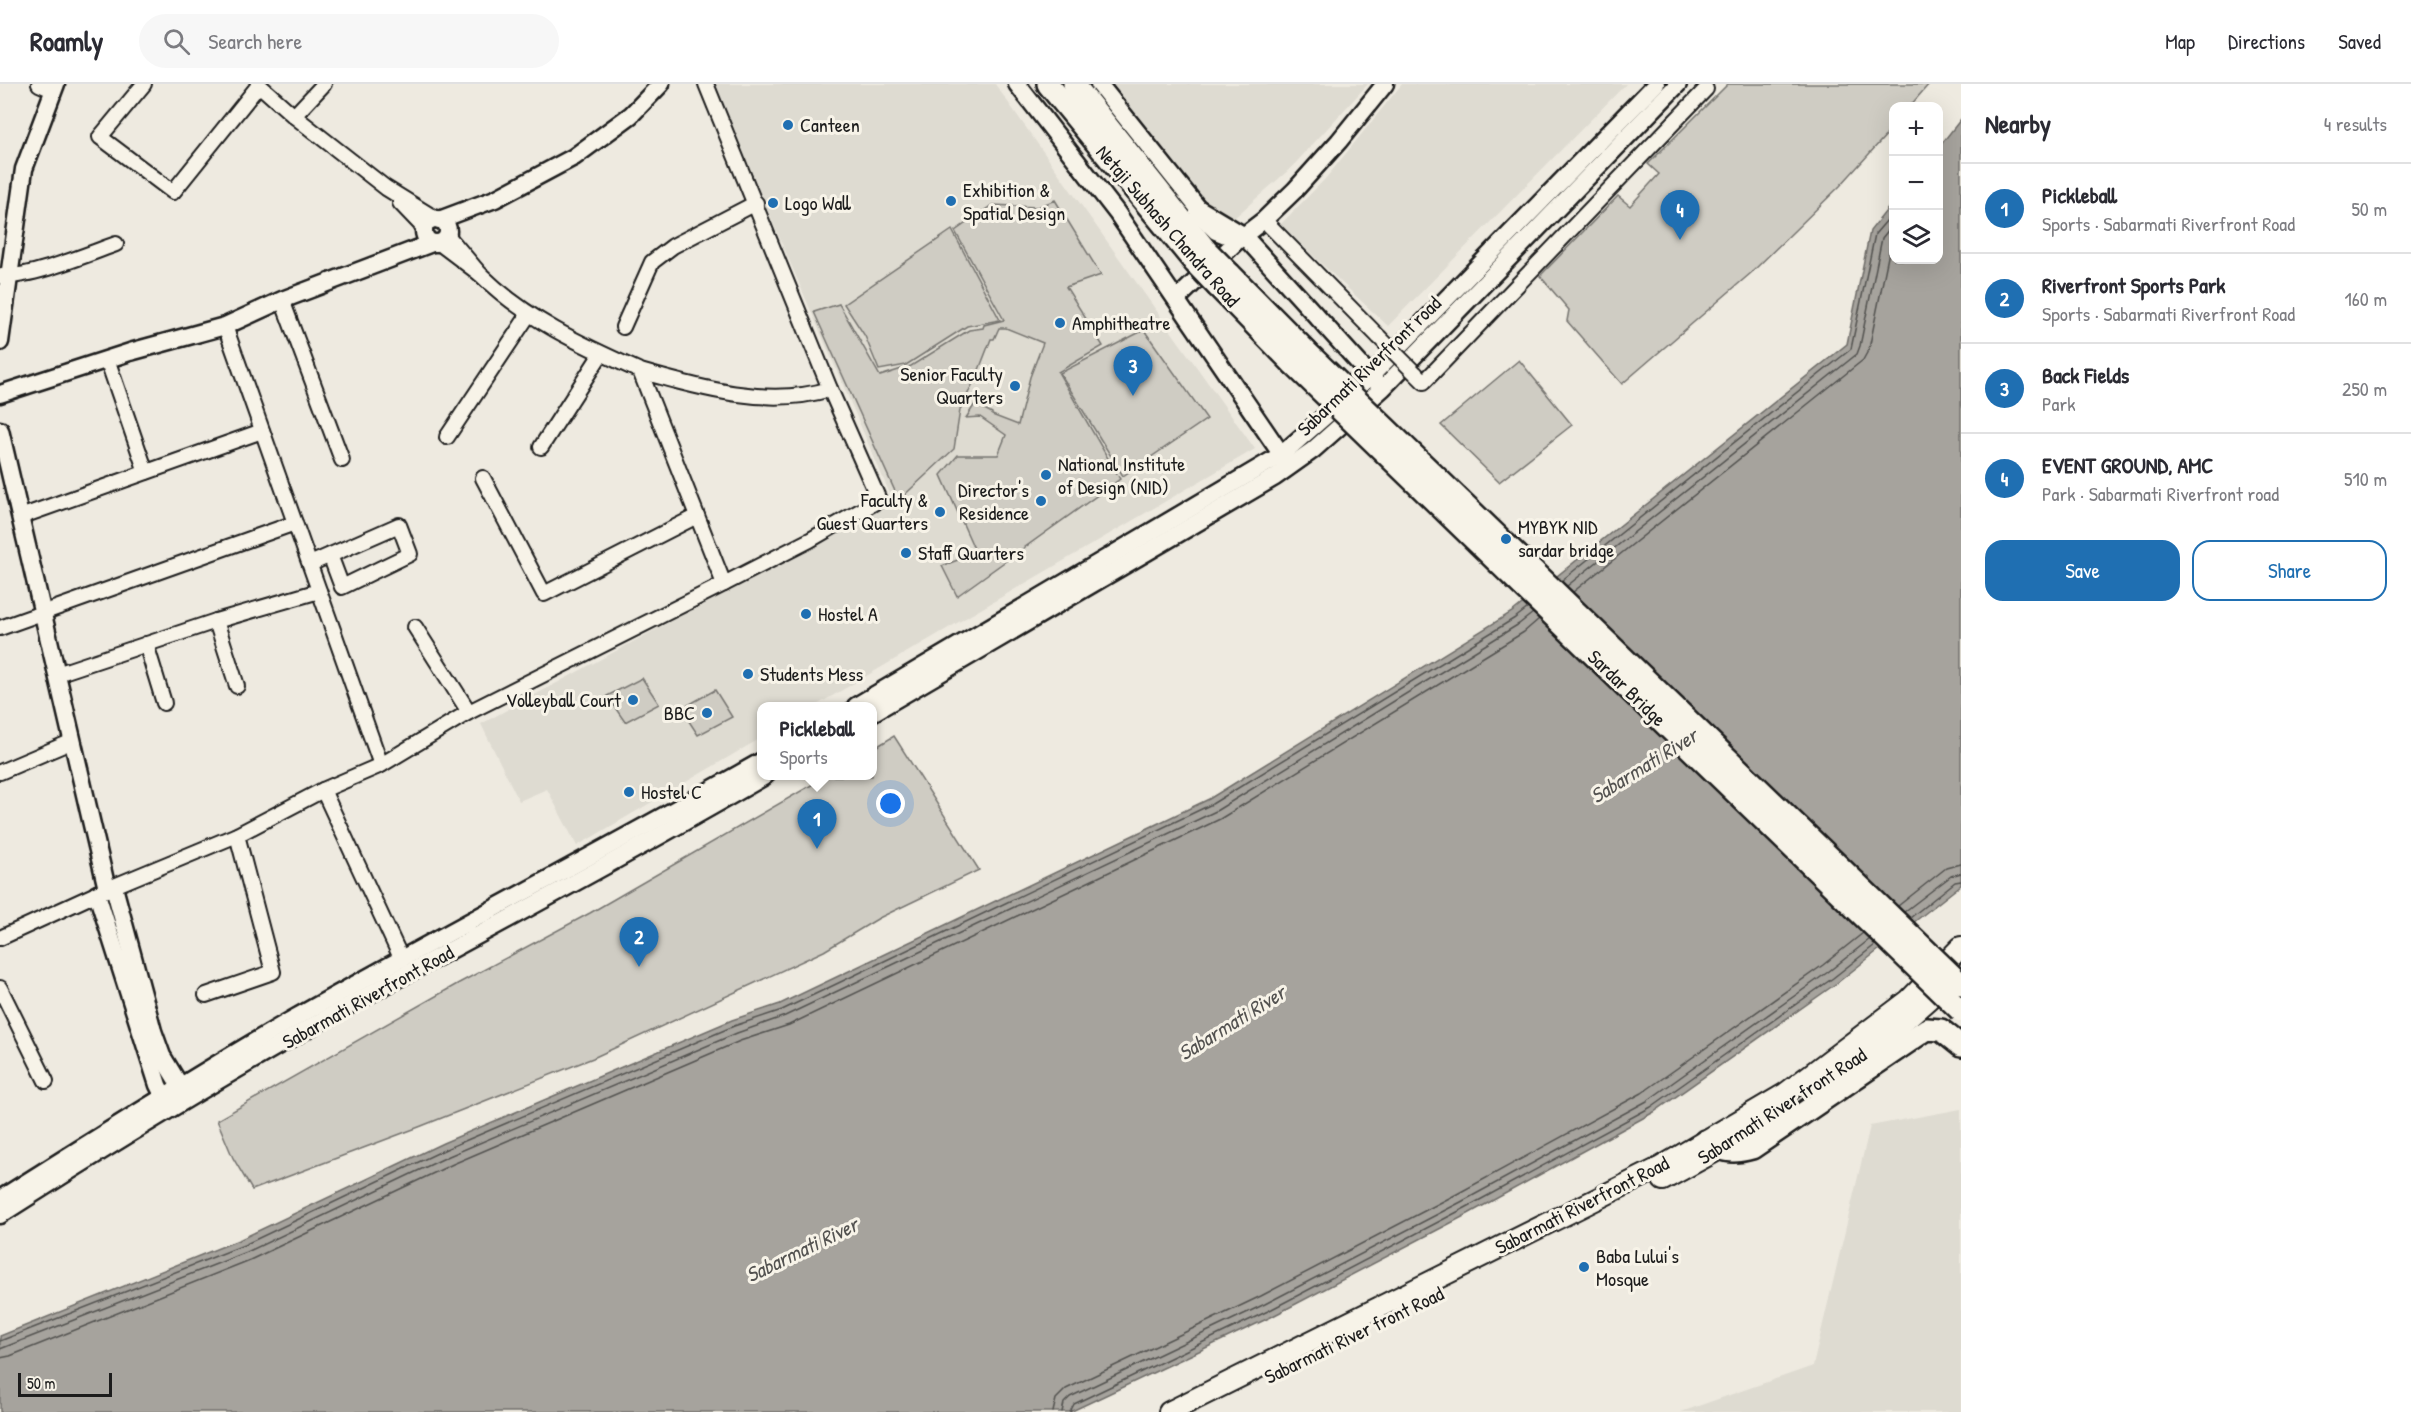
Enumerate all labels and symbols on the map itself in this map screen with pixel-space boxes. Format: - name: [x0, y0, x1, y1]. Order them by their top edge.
- place label: Canteen: [800, 111, 860, 138]
- marker: Canteen: [781, 118, 795, 132]
- street label: Netaji Subhash Chandra Road: [1090, 139, 1246, 313]
- place label: Exhibition & Spatial Design: [963, 176, 1065, 226]
- place label: Logo Wall: [785, 189, 851, 216]
- pin: 4: [1660, 190, 1700, 240]
- marker: Exhibition & Spatial Design: [944, 194, 958, 208]
- marker: Logo Wall: [766, 196, 780, 210]
- street label: Sabarmati Riverfront road: [1291, 290, 1447, 441]
- place label: Amphitheatre: [1072, 309, 1170, 336]
- marker: Amphitheatre: [1053, 316, 1067, 330]
- pin: 3: [1114, 346, 1152, 396]
- place label: Senior Faculty Quarters: [900, 360, 1003, 410]
- marker: Senior Faculty Quarters: [1008, 379, 1022, 393]
- place label: National Institute of Design (NID): [1058, 450, 1185, 500]
- marker: National Institute of Design (NID): [1039, 468, 1053, 482]
- place label: Director's Residence: [958, 476, 1029, 526]
- place label: Faculty & Guest Quarters: [816, 486, 928, 536]
- marker: Director's Residence: [1034, 494, 1048, 508]
- marker: Faculty & Guest Quarters: [933, 505, 947, 519]
- place label: MYBYK NID sardar bridge: [1518, 513, 1614, 563]
- marker: MYBYK NID sardar bridge: [1499, 532, 1513, 546]
- place label: Staff Quarters: [918, 539, 1024, 566]
- marker: Staff Quarters: [899, 546, 913, 560]
- place label: Hostel A: [818, 600, 878, 627]
- marker: Hostel A: [799, 607, 813, 621]
- street label: Sardar Bridge: [1582, 643, 1673, 732]
- place label: Students Mess: [760, 660, 864, 687]
- marker: Students Mess: [741, 667, 755, 681]
- place label: Volleyball Court: [506, 686, 622, 713]
- marker: Volleyball Court: [626, 693, 640, 707]
- place label: BBC: [664, 699, 695, 726]
- marker: BBC: [700, 706, 714, 720]
- water label: Sabarmati River: [1585, 720, 1705, 810]
- place label: Hostel C: [641, 778, 702, 805]
- marker: Hostel C: [622, 785, 636, 799]
- your location: [876, 789, 905, 818]
- pin: 1: [798, 800, 836, 849]
- pin: 2: [620, 918, 658, 967]
- street label: Sabarmati Riverfront Road: [277, 938, 458, 1055]
- water label: Sabarmati River: [1173, 977, 1293, 1067]
- street label: Sabarmati River front Road: [1692, 1041, 1872, 1170]
- street label: Sabarmati Riverfront Road: [1490, 1149, 1673, 1260]
- water label: Sabarmati River: [741, 1209, 865, 1289]
- place label: Baba Lului's Mosque: [1596, 1242, 1679, 1292]
- marker: Baba Lului's Mosque: [1577, 1260, 1591, 1274]
- street label: Sabarmati River front Road: [1260, 1279, 1448, 1390]
- scale bar: [18, 1370, 112, 1398]

